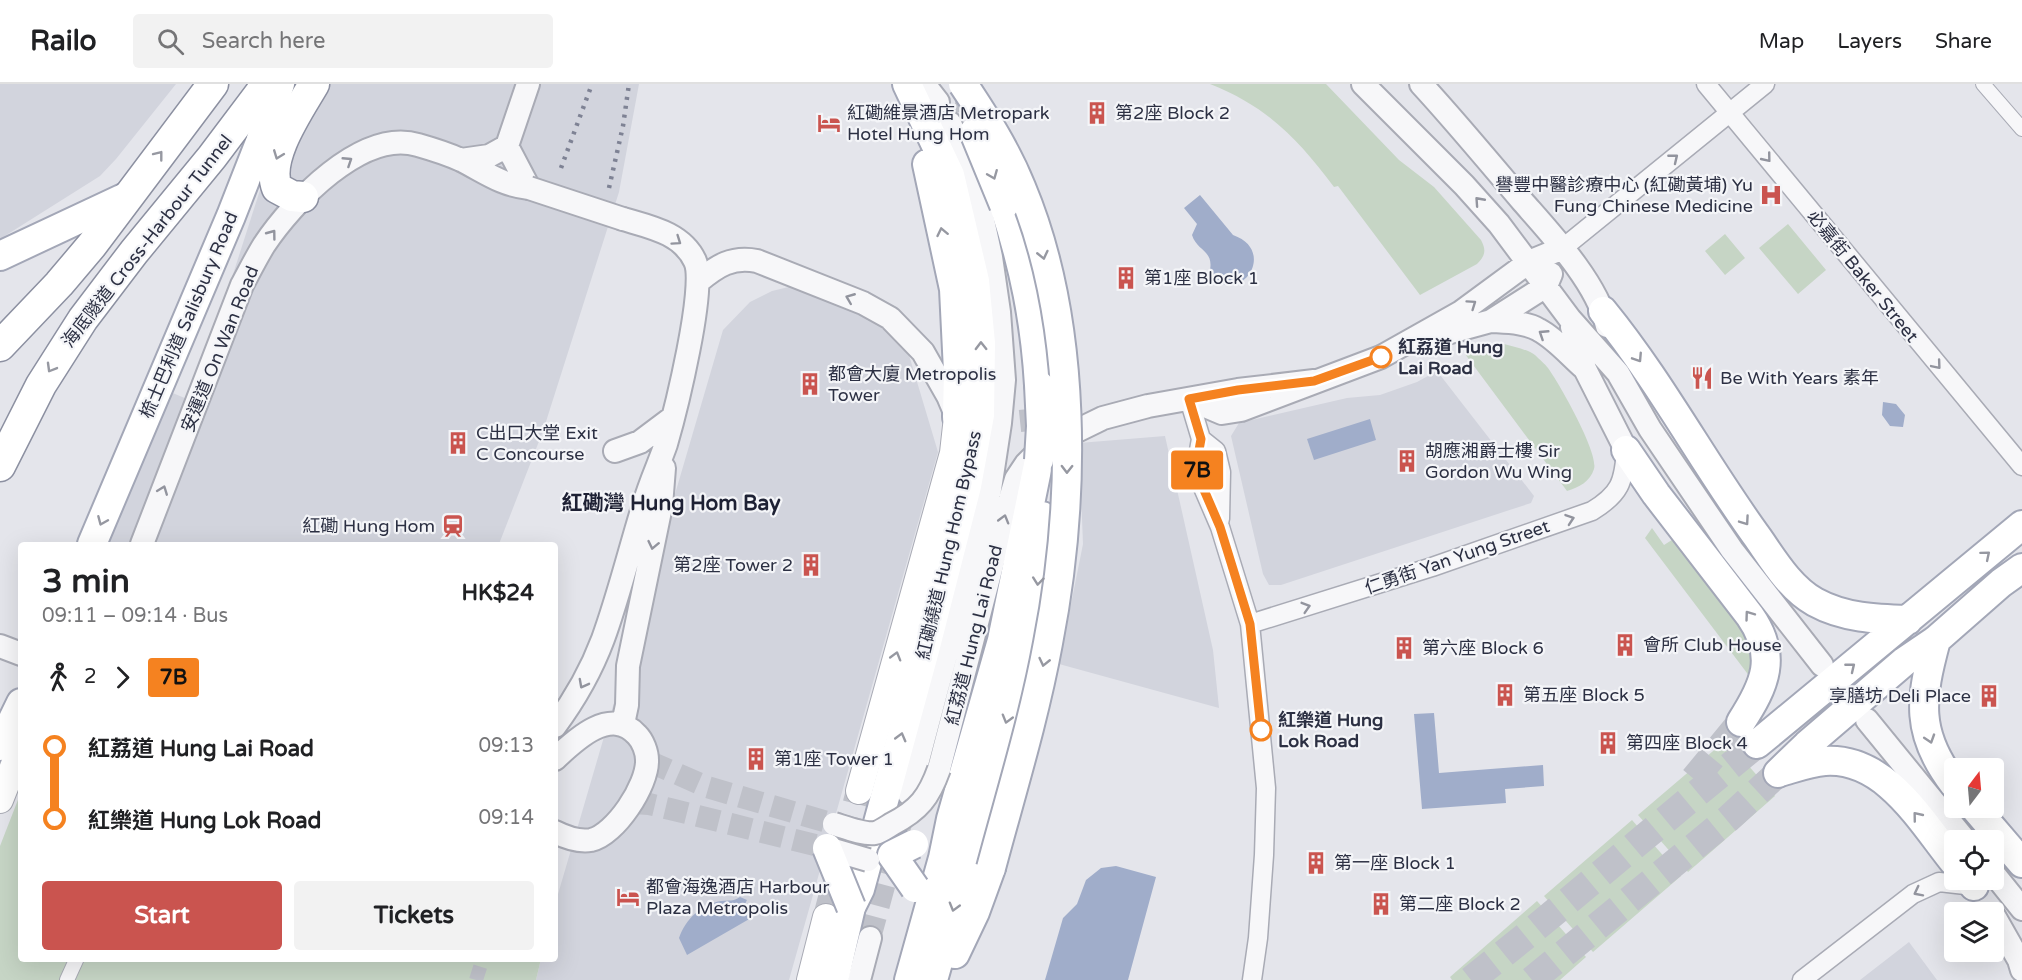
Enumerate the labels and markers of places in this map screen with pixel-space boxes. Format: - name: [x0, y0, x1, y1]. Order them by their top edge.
- building icon: 第2座 Block 2: [1084, 100, 1110, 126]
- place label: 紅磡維景酒店 Metropark Hotel Hung Hom: [847, 102, 1050, 145]
- place label: 第2座 Block 2: [1115, 102, 1230, 124]
- hotel icon: 紅磡維景酒店 Metropark Hotel Hung Hom: [816, 110, 842, 136]
- place label: 譽豐中醫診療中心 (紅磡黃埔) Yu Fung Chinese Medicine: [1495, 174, 1753, 217]
- hospital icon: 譽豐中醫診療中心 (紅磡黃埔) Yu Fung Chinese Medicine: [1758, 182, 1784, 208]
- building icon: 第1座 Block 1: [1113, 265, 1139, 291]
- place label: 第1座 Block 1: [1144, 267, 1259, 289]
- place label: 紅荔道 Hung Lai Road: [1398, 336, 1503, 379]
- marker: 紅荔道 Hung Lai Road: [1370, 346, 1392, 368]
- place label: 都會大廈 Metropolis Tower: [828, 363, 996, 406]
- restaurant icon: Be With Years 素年: [1689, 365, 1715, 391]
- place label: Be With Years 素年: [1720, 367, 1879, 389]
- building icon: 都會大廈 Metropolis Tower: [797, 371, 823, 397]
- place label: C出口大堂 Exit C Concourse: [476, 422, 598, 465]
- building icon: C出口大堂 Exit C Concourse: [445, 430, 471, 456]
- place label: 胡應湘爵士樓 Sir Gordon Wu Wing: [1425, 440, 1572, 483]
- building icon: 胡應湘爵士樓 Sir Gordon Wu Wing: [1394, 448, 1420, 474]
- station icon: 紅磡 Hung Hom: [440, 513, 466, 539]
- place label: 紅磡 Hung Hom: [302, 515, 435, 537]
- building icon: 第2座 Tower 2: [798, 552, 824, 578]
- place label: 第2座 Tower 2: [673, 554, 793, 576]
- building icon: 會所 Club House: [1612, 632, 1638, 658]
- place label: 會所 Club House: [1643, 634, 1782, 656]
- building icon: 第六座 Block 6: [1391, 635, 1417, 661]
- place label: 第六座 Block 6: [1422, 637, 1544, 659]
- building icon: 第五座 Block 5: [1492, 682, 1518, 708]
- building icon: 享膳坊 Deli Place: [1976, 683, 2002, 709]
- place label: 第五座 Block 5: [1523, 684, 1645, 706]
- place label: 享膳坊 Deli Place: [1829, 685, 1971, 707]
- place label: 紅樂道 Hung Lok Road: [1278, 709, 1383, 752]
- marker: 紅樂道 Hung Lok Road: [1250, 719, 1272, 741]
- building icon: 第四座 Block 4: [1595, 730, 1621, 756]
- place label: 第四座 Block 4: [1626, 732, 1748, 754]
- building icon: 第1座 Tower 1: [743, 746, 769, 772]
- place label: 第1座 Tower 1: [774, 748, 894, 770]
- building icon: 第一座 Block 1: [1303, 850, 1329, 876]
- place label: 第一座 Block 1: [1334, 852, 1456, 874]
- place label: 都會海逸酒店 Harbour Plaza Metropolis: [646, 876, 830, 919]
- hotel icon: 都會海逸酒店 Harbour Plaza Metropolis: [615, 884, 641, 910]
- building icon: 第二座 Block 2: [1368, 891, 1394, 917]
- place label: 第二座 Block 2: [1399, 893, 1521, 915]

